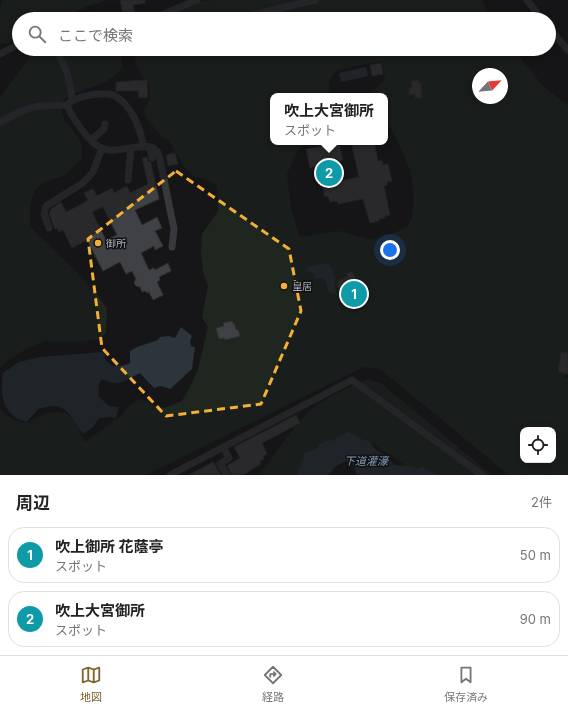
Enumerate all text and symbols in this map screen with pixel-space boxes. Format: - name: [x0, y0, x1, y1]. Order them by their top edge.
- search box: [12, 12, 556, 56]
- icon: search: [26, 23, 48, 45]
- text: ここで検索: [58, 26, 133, 45]
- north arrow: [472, 68, 508, 104]
- popup: [270, 93, 388, 145]
- text: 吹上大宮御所: [284, 101, 374, 120]
- text: スポット: [284, 122, 336, 138]
- pin: 2: [316, 158, 342, 188]
- place label: 御所: [106, 237, 126, 249]
- marker: 御所: [93, 238, 103, 248]
- your location: [380, 240, 400, 260]
- pin: 1: [341, 279, 367, 309]
- place label: 皇居: [292, 280, 312, 292]
- marker: 皇居: [279, 281, 289, 291]
- map controls: [520, 427, 556, 463]
- button: locate: [520, 427, 556, 463]
- water label: 下道灌濠: [344, 454, 390, 468]
- text: 周辺: [16, 493, 50, 513]
- text: 2件: [531, 494, 552, 510]
- text: 吹上御所 花蔭亭: [55, 537, 164, 556]
- text: 1: [27, 547, 33, 563]
- text: 50 m: [520, 547, 551, 563]
- text: スポット: [55, 558, 107, 574]
- text: 吹上大宮御所: [55, 601, 145, 620]
- text: 2: [26, 611, 34, 627]
- text: 90 m: [520, 611, 551, 627]
- text: スポット: [55, 622, 107, 638]
- tab: 地図: [80, 664, 102, 704]
- tab: 経路: [262, 664, 284, 704]
- tab: 保存済み: [444, 664, 488, 704]

